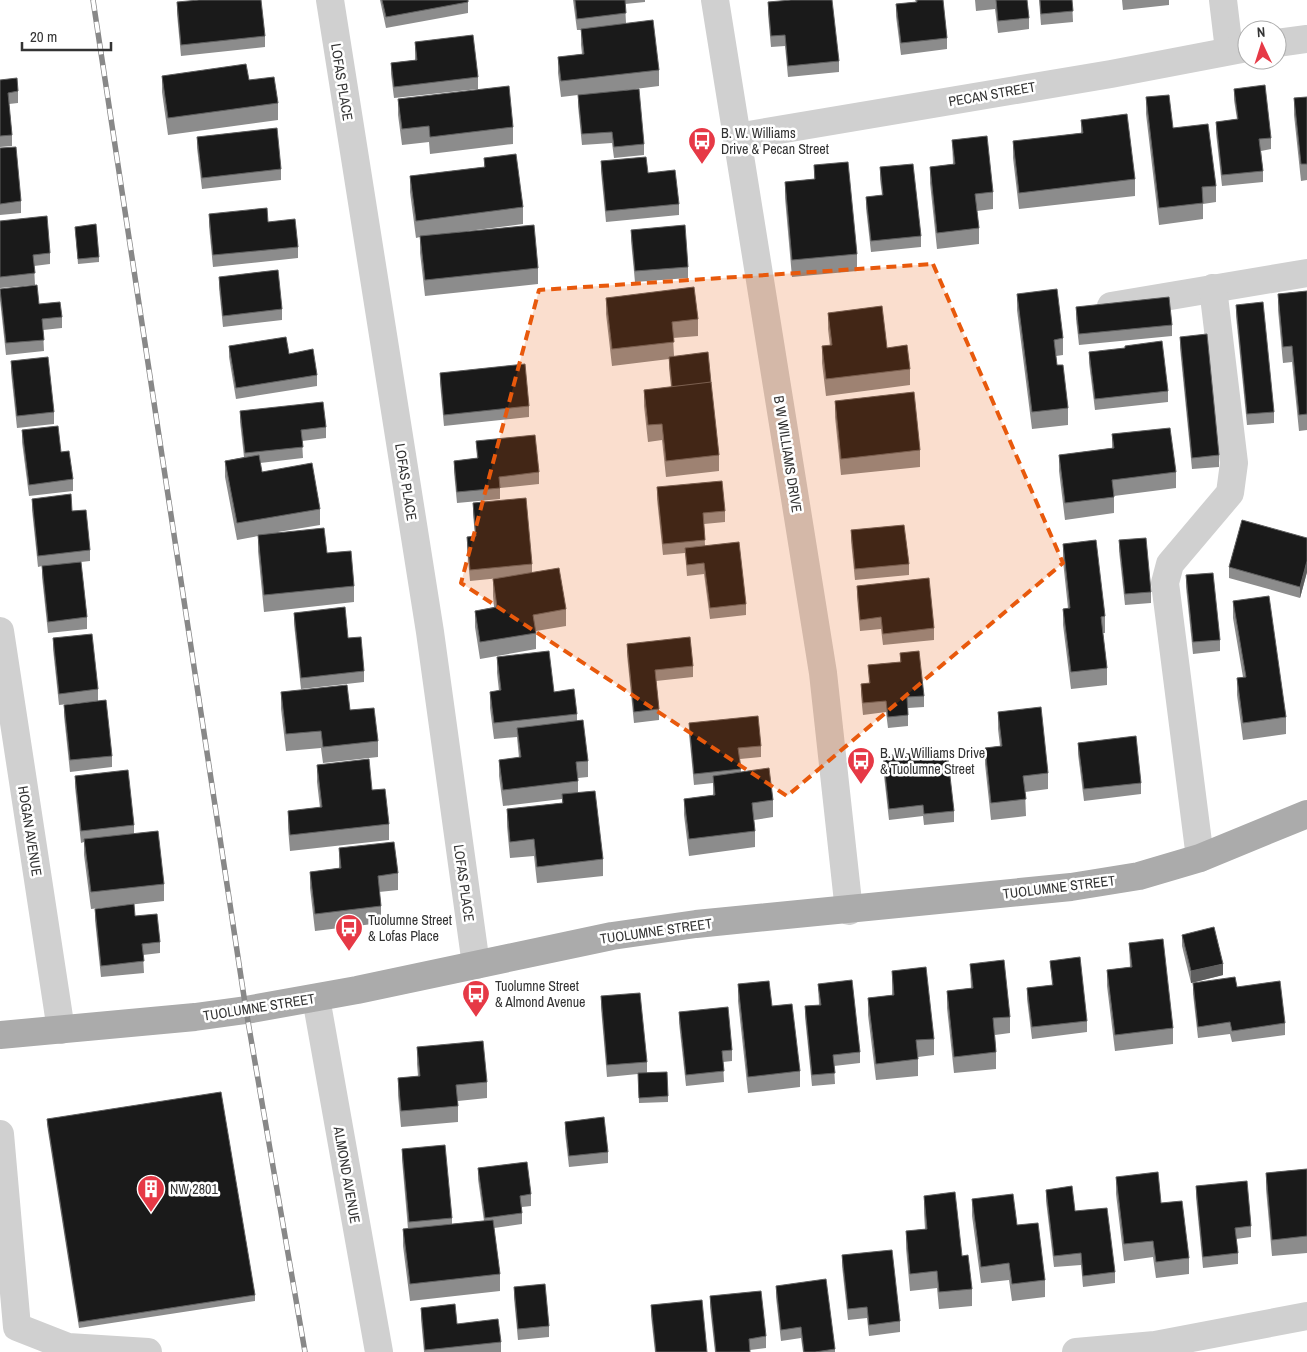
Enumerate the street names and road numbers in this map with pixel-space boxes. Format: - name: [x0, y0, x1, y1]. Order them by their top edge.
- street label: LOFAS PLACE: [327, 42, 357, 122]
- street label: PECAN STREET: [947, 77, 1037, 111]
- street label: B W WILLIAMS DRIVE: [770, 394, 806, 514]
- street label: LOFAS PLACE: [391, 442, 421, 522]
- street label: HOGAN AVENUE: [14, 785, 46, 877]
- street label: LOFAS PLACE: [450, 843, 478, 923]
- street label: TUOLUMNE STREET: [1002, 871, 1116, 903]
- street label: TUOLUMNE STREET: [599, 914, 713, 948]
- street label: TUOLUMNE STREET: [202, 989, 316, 1025]
- street label: ALMOND AVENUE: [329, 1124, 364, 1225]

